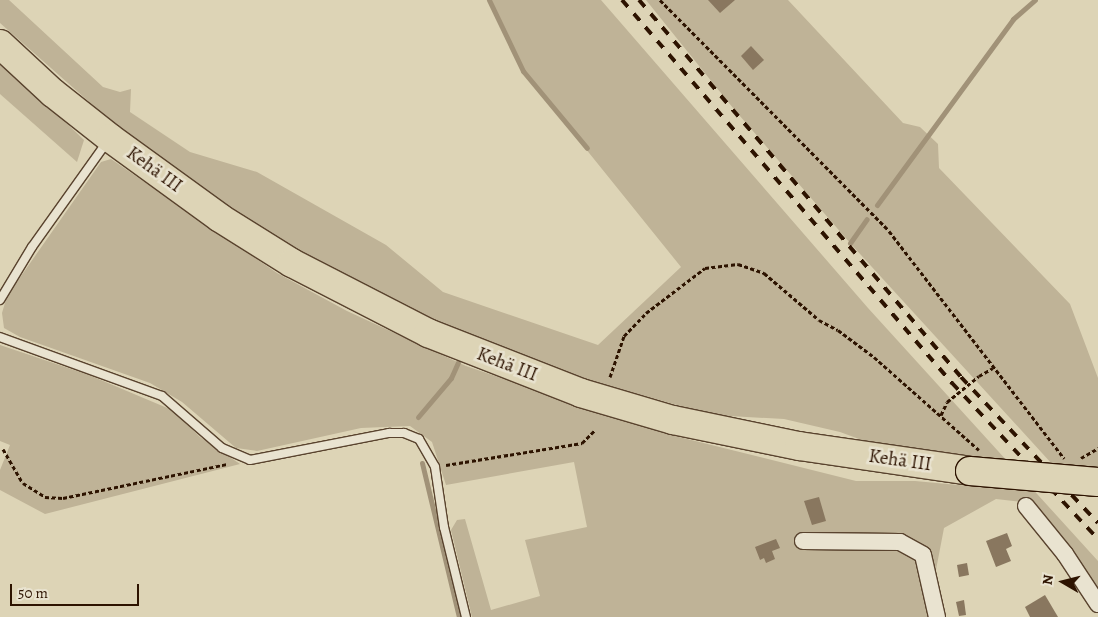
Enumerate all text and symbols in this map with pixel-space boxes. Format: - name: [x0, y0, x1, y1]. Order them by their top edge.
- street label: Kehä III: [122, 142, 186, 198]
- street label: Kehä III: [473, 343, 541, 387]
- street label: Kehä III: [867, 445, 933, 477]
- north arrow: [1038, 557, 1088, 607]
- text: N: [1038, 573, 1058, 586]
- scale bar: [12, 574, 141, 606]
- text: 50 m: [18, 583, 48, 603]

